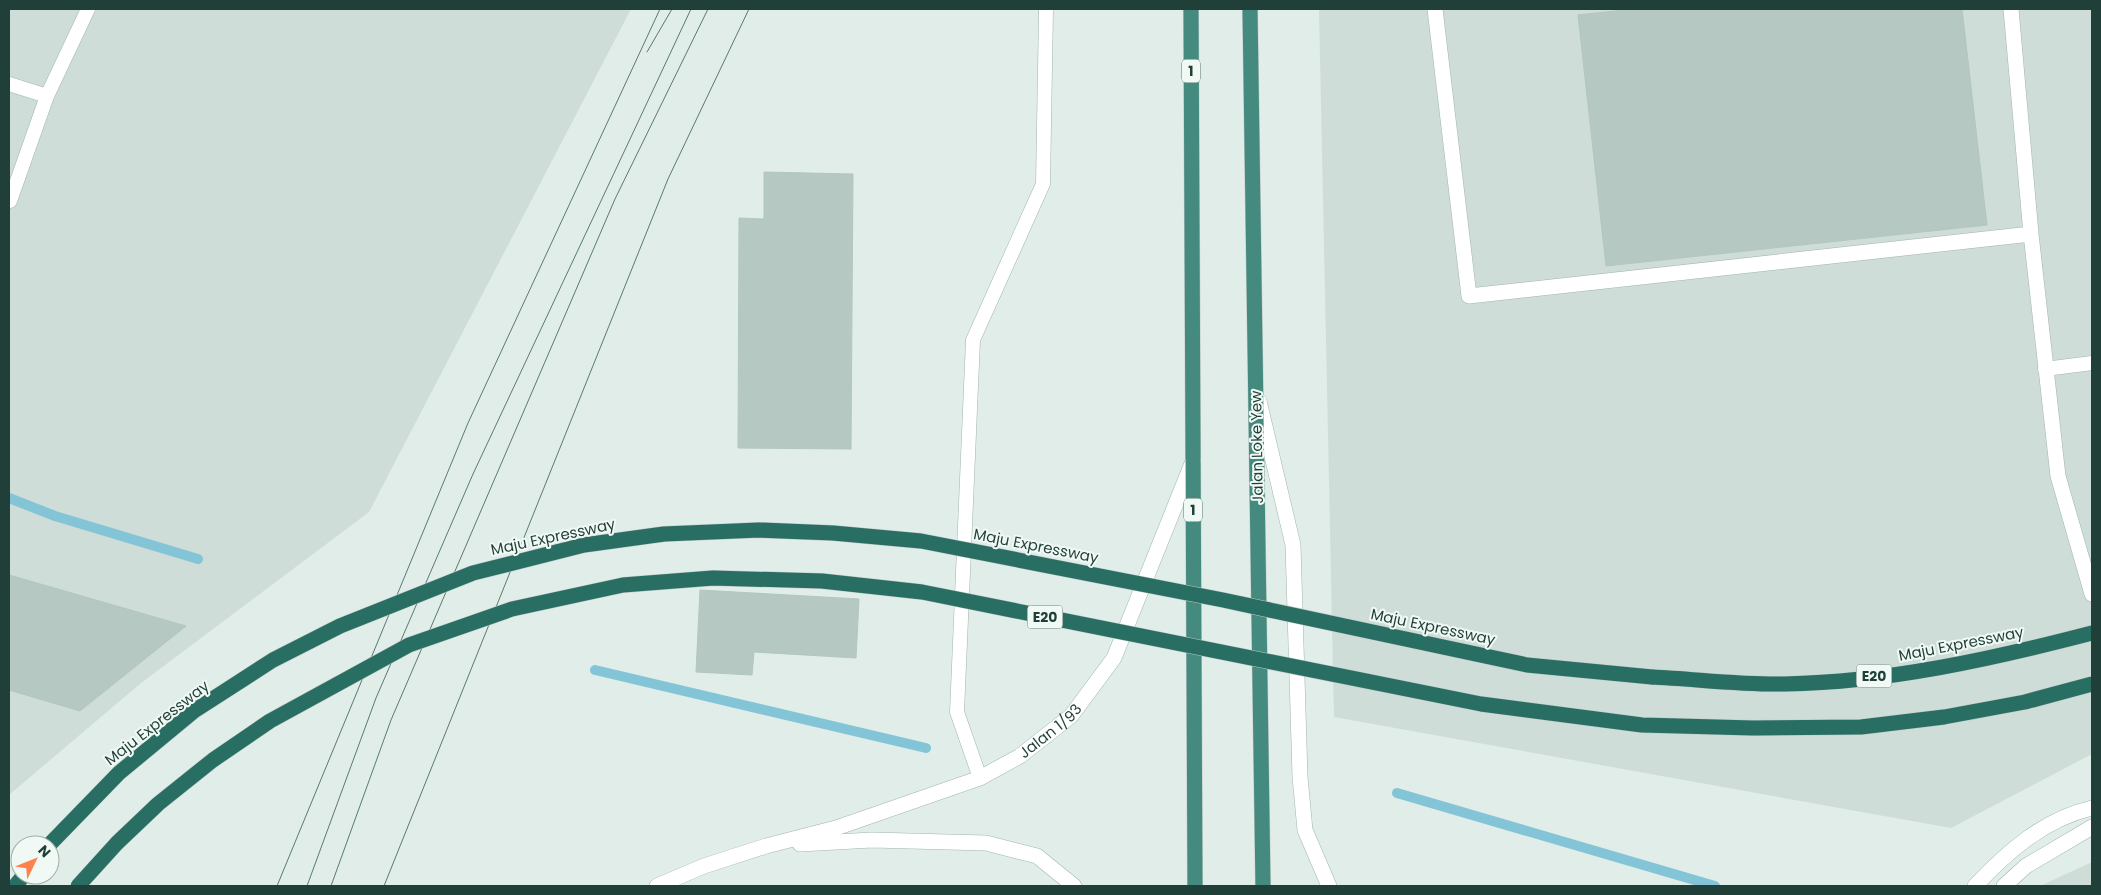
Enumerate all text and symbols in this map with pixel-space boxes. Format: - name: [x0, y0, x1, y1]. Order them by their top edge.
- road number: 1: [1182, 59, 1200, 82]
- street label: Jalan Loke Yew: [1245, 390, 1268, 504]
- road number: 1: [1184, 498, 1202, 522]
- street label: Maju Expressway: [489, 513, 618, 560]
- street label: Maju Expressway: [972, 523, 1101, 568]
- street label: Maju Expressway: [1369, 603, 1498, 650]
- road number: E20: [1028, 606, 1062, 628]
- street label: Maju Expressway: [1897, 621, 2026, 666]
- road number: E20: [1856, 664, 1892, 688]
- street label: Maju Expressway: [100, 675, 214, 770]
- street label: Jalan 1/93: [1014, 699, 1086, 763]
- north arrow: [10, 835, 60, 885]
- text: N: [34, 840, 55, 862]

